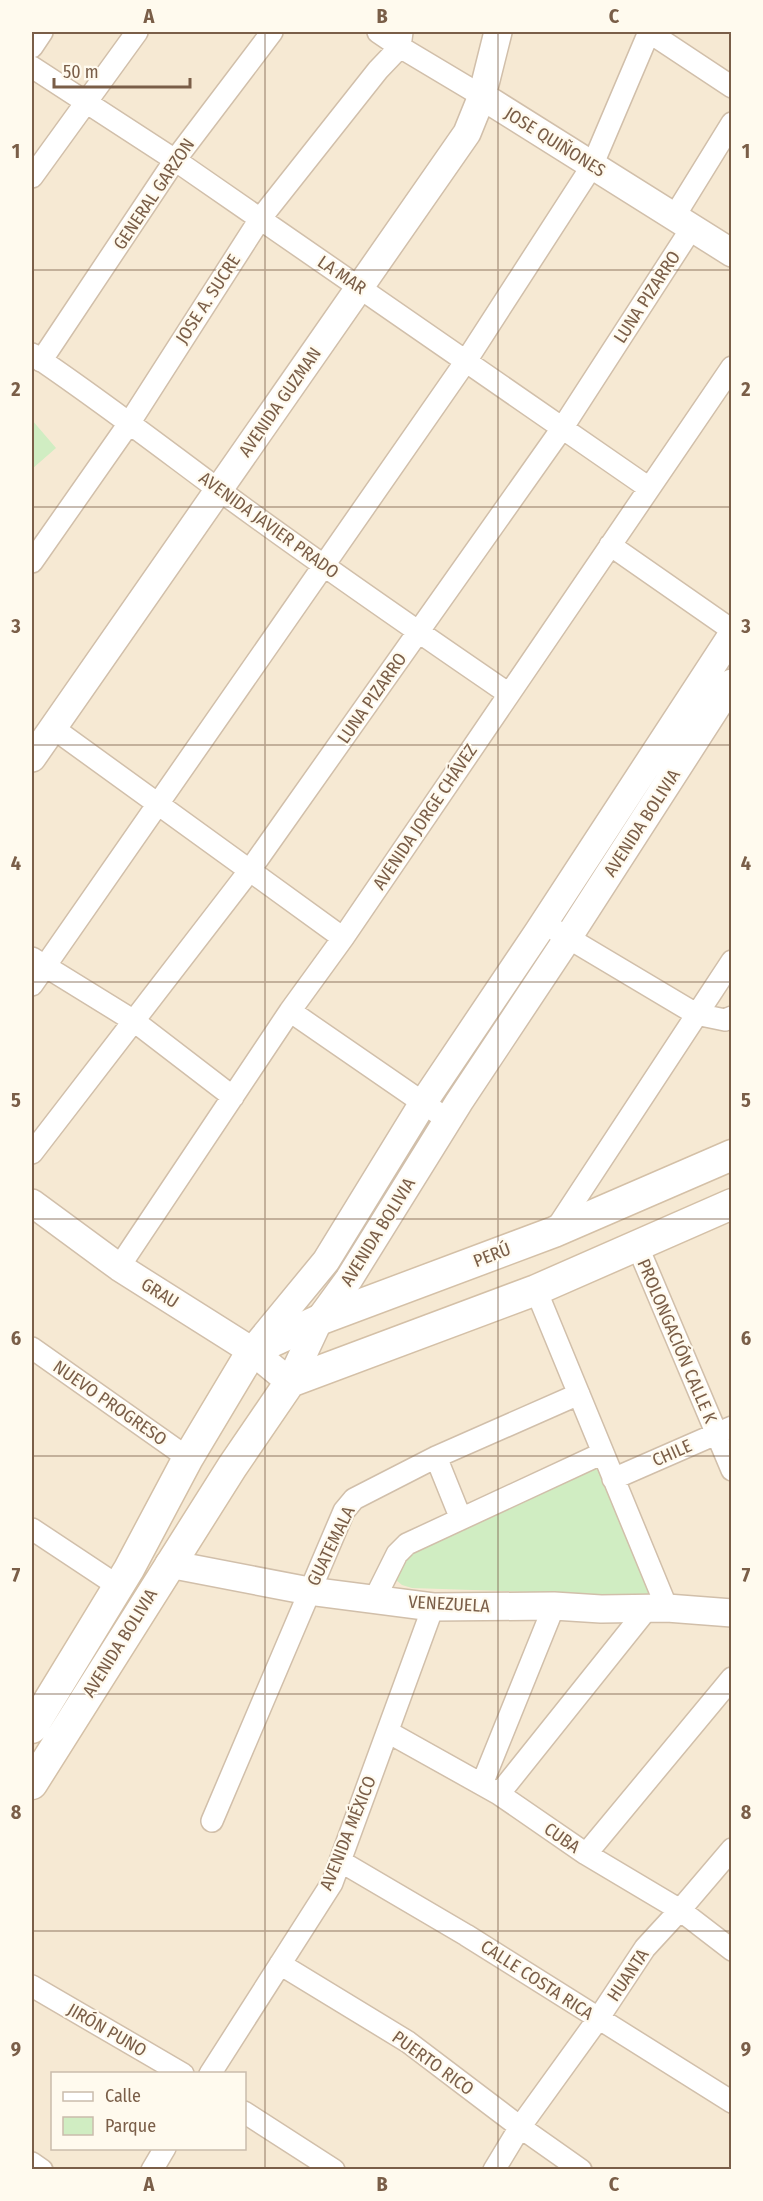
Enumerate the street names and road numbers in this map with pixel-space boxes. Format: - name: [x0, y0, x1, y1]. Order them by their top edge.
- street label: JOSE QUIÑONES: [501, 102, 610, 182]
- street label: GENERAL GARZON: [109, 134, 199, 254]
- street label: LUNA PIZARRO: [609, 247, 685, 347]
- street label: JOSE A. SUCRE: [171, 250, 245, 348]
- street label: LA MAR: [314, 251, 371, 299]
- street label: AVENIDA GUZMAN: [234, 343, 326, 461]
- street label: AVENIDA JAVIER PRADO: [195, 467, 343, 583]
- street label: LUNA PIZARRO: [333, 648, 411, 748]
- street label: AVENIDA JORGE CHÁVEZ: [367, 740, 482, 894]
- street label: AVENIDA BOLIVIA: [599, 765, 685, 881]
- street label: AVENIDA BOLIVIA: [336, 1173, 420, 1290]
- street label: PERÚ: [470, 1237, 514, 1272]
- street label: PROLONGACIÓN CALLE K: [632, 1255, 722, 1427]
- street label: GRAU: [137, 1273, 183, 1313]
- street label: NUEVO PROGRESO: [49, 1356, 171, 1450]
- street label: CHILE: [649, 1435, 695, 1471]
- street label: GUATEMALA: [302, 1502, 360, 1589]
- street label: AVENIDA BOLIVIA: [78, 1584, 162, 1701]
- street label: VENEZUELA: [408, 1591, 491, 1617]
- street label: AVENIDA MÉXICO: [314, 1772, 381, 1893]
- street label: CUBA: [540, 1818, 585, 1858]
- street label: CALLE COSTA RICA: [476, 1935, 598, 2025]
- street label: HUANTA: [602, 1944, 654, 2005]
- street label: JIRÓN PUNO: [63, 1998, 151, 2062]
- street label: PUERTO RICO: [388, 2026, 478, 2100]

